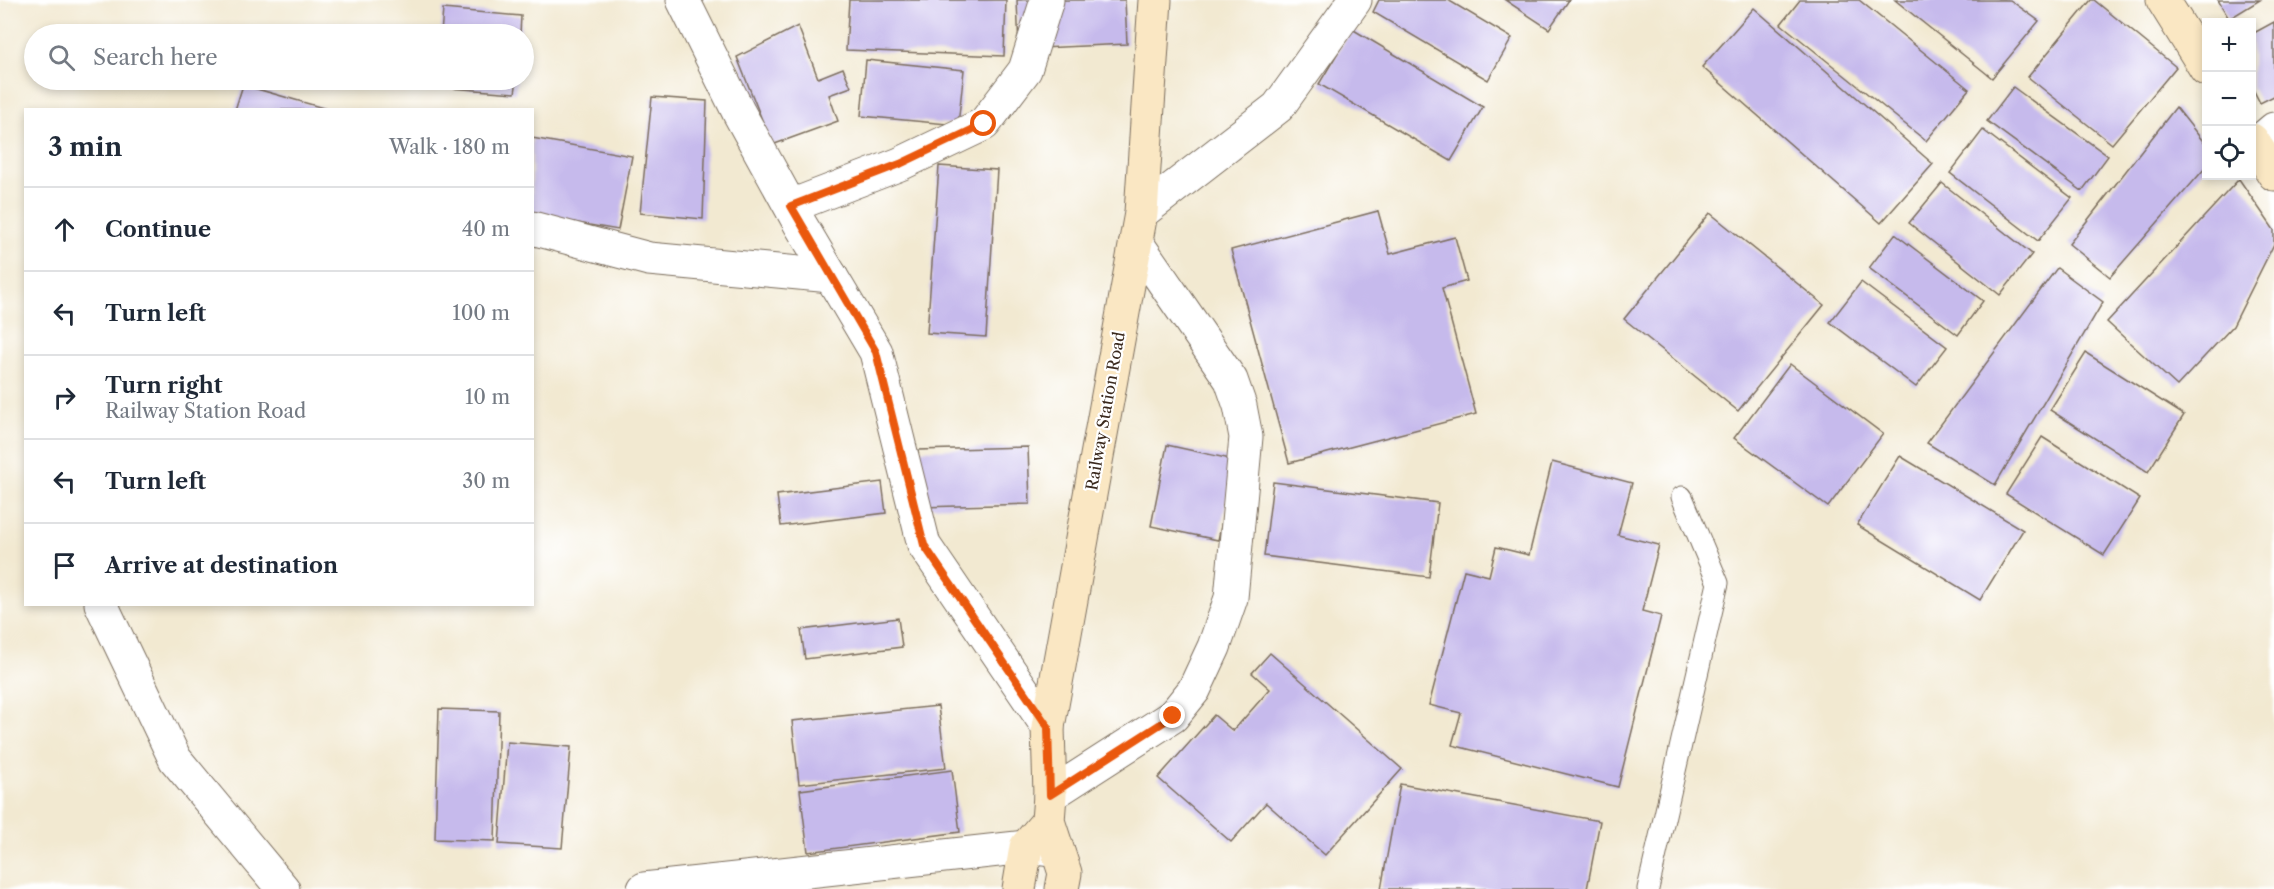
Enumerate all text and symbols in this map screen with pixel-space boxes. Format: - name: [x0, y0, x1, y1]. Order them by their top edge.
- map controls: [2202, 18, 2256, 180]
- button: +: [2202, 18, 2256, 72]
- search box: [24, 24, 534, 90]
- icon: search: [45, 41, 78, 74]
- text: Search here: [93, 44, 218, 71]
- button: −: [2202, 72, 2256, 126]
- route start: [970, 110, 996, 136]
- button: locate: [2202, 126, 2256, 180]
- text: 3 min: [48, 131, 122, 163]
- text: Walk · 180 m: [389, 135, 510, 159]
- icon: ahead: [48, 213, 81, 246]
- text: Continue: [105, 216, 211, 243]
- text: 40 m: [462, 217, 510, 241]
- icon: left: [48, 297, 81, 330]
- text: Turn left: [105, 300, 206, 327]
- text: 100 m: [452, 301, 510, 325]
- street label: Railway Station Road: [1081, 330, 1129, 492]
- text: Turn right: [105, 372, 223, 399]
- icon: right: [48, 381, 81, 414]
- text: 10 m: [465, 385, 510, 409]
- text: Railway Station Road: [105, 399, 306, 423]
- icon: left: [48, 465, 81, 498]
- text: Turn left: [105, 468, 206, 495]
- text: 30 m: [462, 469, 510, 493]
- icon: arrive: [48, 549, 81, 582]
- text: Arrive at destination: [105, 552, 338, 579]
- route end: [1159, 702, 1185, 728]

